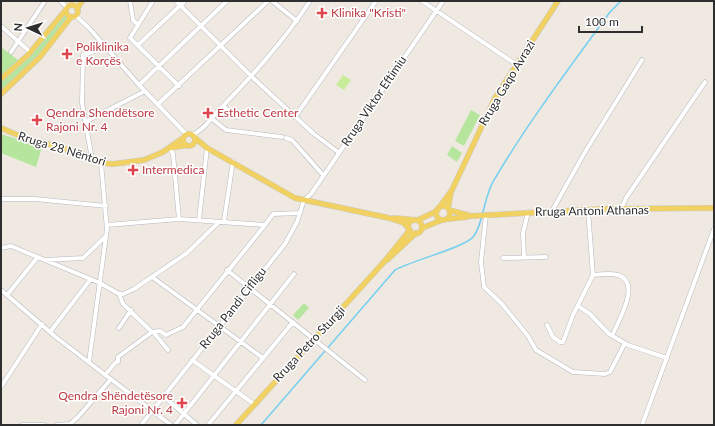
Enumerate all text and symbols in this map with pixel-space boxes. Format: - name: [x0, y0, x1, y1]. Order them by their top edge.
- place label: Klinika "Kristi": [331, 5, 406, 20]
- marker: Klinika "Kristi": [316, 7, 328, 19]
- north arrow: [8, 8, 48, 48]
- scale bar: [579, 8, 642, 34]
- text: 100 m: [585, 14, 619, 29]
- text: N: [11, 23, 24, 32]
- street label: Rruga Gaqo Avrazi: [475, 37, 538, 128]
- place label: Poliklinika e Korçës: [76, 39, 129, 68]
- marker: Poliklinika e Korçës: [61, 48, 73, 60]
- street label: Rruga Viktor Eftimiu: [338, 53, 409, 149]
- place label: Qendra Shendëtsore Rajoni Nr. 4: [46, 105, 155, 134]
- place label: Esthetic Center: [217, 105, 299, 120]
- marker: Esthetic Center: [202, 107, 214, 119]
- marker: Qendra Shendëtsore Rajoni Nr. 4: [31, 114, 43, 126]
- street label: Rruga 28 Nëntori: [16, 128, 108, 169]
- place label: Intermedica: [142, 162, 204, 177]
- marker: Intermedica: [127, 164, 139, 176]
- street label: Rruga Antoni Athanas: [535, 202, 649, 219]
- street label: Rruga Pandi Cifligu: [196, 264, 269, 352]
- street label: Rruga Petro Sturgji: [269, 302, 348, 385]
- place label: Qendra Shëndetësore Rajoni Nr. 4: [58, 388, 173, 417]
- marker: Qendra Shëndetësore Rajoni Nr. 4: [176, 397, 188, 409]

